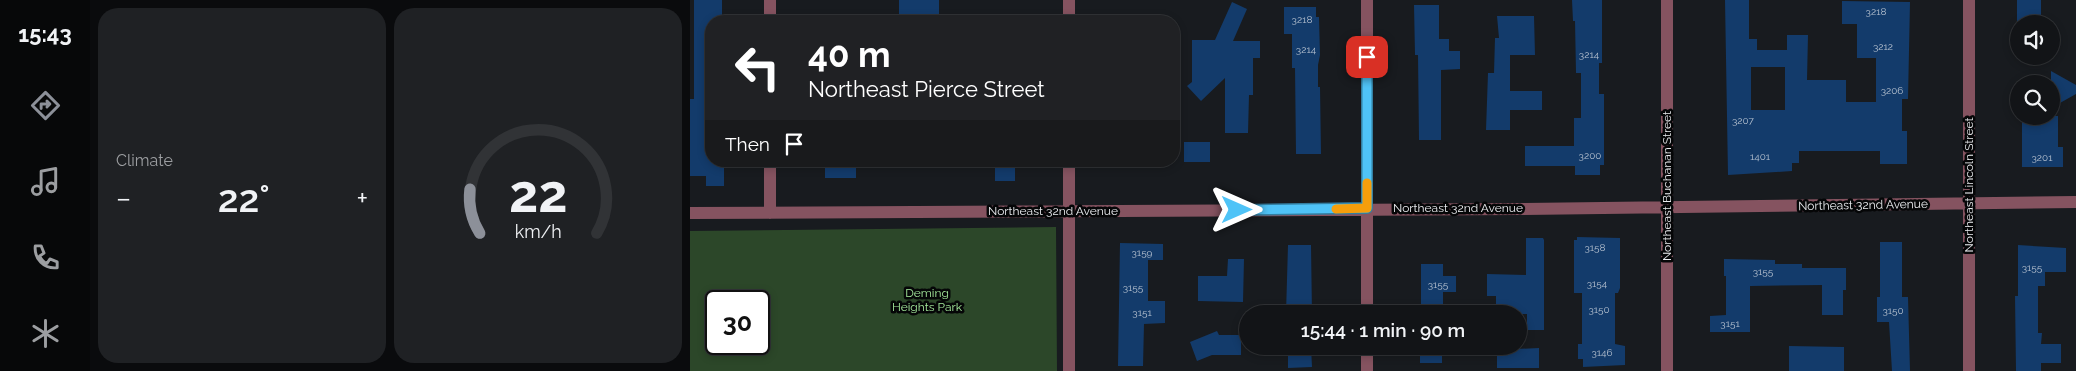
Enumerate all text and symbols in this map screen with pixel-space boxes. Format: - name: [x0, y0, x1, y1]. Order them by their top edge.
- house number: 3218: [1866, 6, 1886, 17]
- house number: 3218: [1292, 14, 1312, 25]
- map controls: [2010, 15, 2060, 125]
- button: sound: [2010, 15, 2060, 65]
- text: 15:43: [18, 21, 72, 47]
- text: 40 m: [808, 34, 890, 75]
- icon: left: [725, 35, 790, 100]
- pin: [1346, 36, 1388, 78]
- house number: 3212: [1873, 41, 1893, 52]
- icon: arrive: [1353, 43, 1381, 71]
- house number: 3214: [1296, 44, 1317, 55]
- house number: 3214: [1579, 49, 1600, 60]
- button: search: [2010, 75, 2060, 125]
- text: Northeast Pierce Street: [808, 76, 1045, 102]
- house number: 3206: [1881, 85, 1903, 96]
- icon: directions: [28, 88, 63, 123]
- street label: Northeast Buchanan Street: [1660, 111, 1674, 261]
- house number: 3207: [1732, 115, 1755, 126]
- street label: Northeast Lincoln Street: [1962, 118, 1976, 252]
- icon: arrive: [780, 130, 808, 158]
- text: Then: [725, 133, 770, 155]
- house number: 3200: [1579, 150, 1601, 161]
- text: Climate: [116, 151, 173, 170]
- house number: 1401: [1750, 151, 1771, 162]
- house number: 3201: [2032, 152, 2053, 163]
- text: 22: [509, 163, 567, 224]
- icon: music: [28, 164, 63, 199]
- text: 22°: [218, 176, 270, 221]
- text: −: [116, 182, 131, 215]
- text: +: [356, 182, 368, 215]
- position arrow: [1210, 183, 1262, 235]
- street label: Northeast 32nd Avenue: [1798, 197, 1928, 213]
- street label: Northeast 32nd Avenue: [1393, 201, 1523, 215]
- street label: Northeast 32nd Avenue: [988, 204, 1118, 218]
- text: km/h: [514, 221, 562, 242]
- icon: phone: [28, 240, 63, 275]
- house number: 3158: [1585, 242, 1606, 253]
- house number: 3159: [1132, 247, 1153, 258]
- house number: 3155: [2022, 262, 2043, 273]
- house number: 3155: [1753, 266, 1774, 277]
- house number: 3154: [1587, 278, 1608, 289]
- house number: 3155: [1428, 279, 1449, 290]
- house number: 3155: [1123, 282, 1144, 293]
- park label: Deming Heights Park: [892, 286, 963, 314]
- speed limit sign: 30: [705, 290, 770, 355]
- house number: 3150: [1588, 304, 1610, 315]
- house number: 3150: [1882, 305, 1904, 316]
- house number: 3151: [1132, 307, 1152, 318]
- icon: climate: [28, 316, 63, 351]
- house number: 3151: [1720, 318, 1740, 329]
- text: 15:44 · 1 min · 90 m: [1301, 319, 1465, 341]
- house number: 3146: [1591, 347, 1613, 358]

